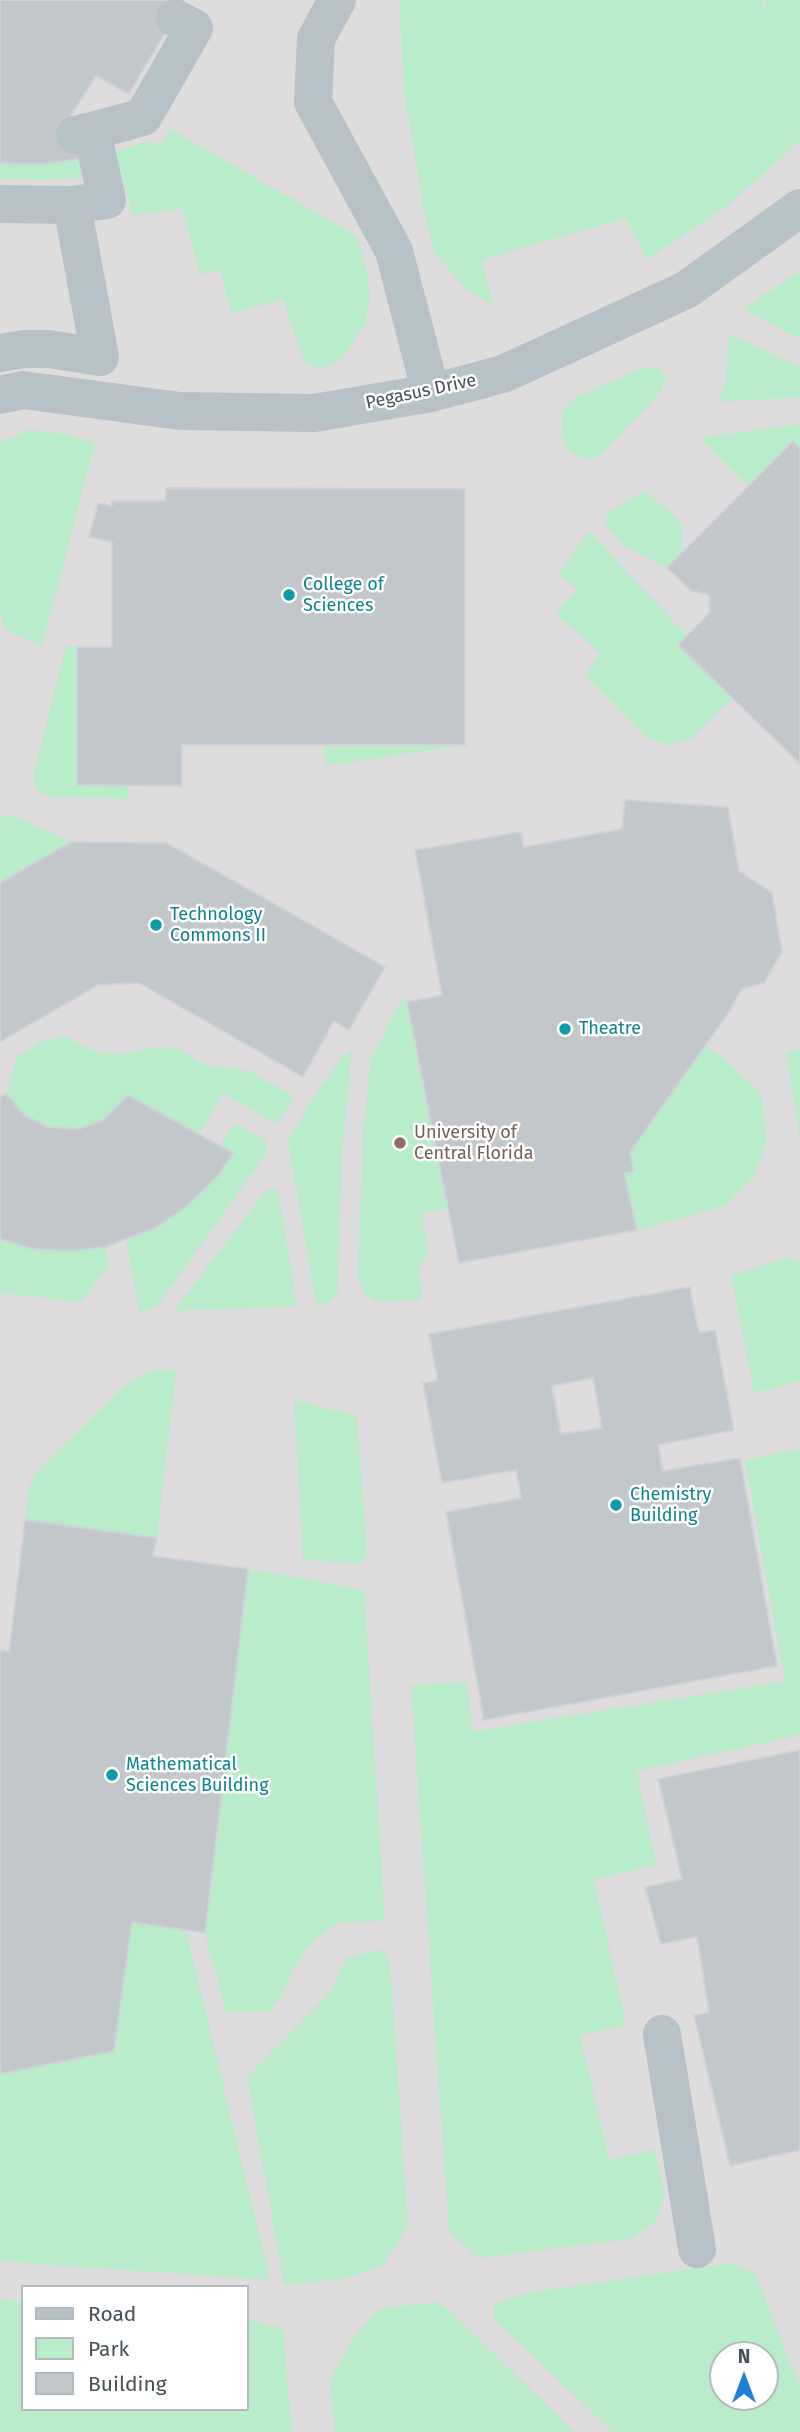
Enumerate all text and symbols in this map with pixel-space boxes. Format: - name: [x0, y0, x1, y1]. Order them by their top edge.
- street label: Pegasus Drive: [364, 370, 478, 414]
- place label: College of Sciences: [303, 574, 384, 616]
- marker: College of Sciences: [281, 587, 297, 603]
- place label: Technology Commons II: [170, 904, 266, 946]
- marker: Technology Commons II: [148, 917, 164, 933]
- place label: Theatre: [579, 1018, 641, 1040]
- marker: Theatre: [557, 1021, 573, 1037]
- place label: University of Central Florida: [414, 1122, 533, 1164]
- marker: University of Central Florida: [392, 1135, 408, 1151]
- place label: Chemistry Building: [630, 1484, 711, 1526]
- marker: Chemistry Building: [608, 1497, 624, 1513]
- place label: Mathematical Sciences Building: [126, 1754, 269, 1796]
- marker: Mathematical Sciences Building: [104, 1767, 120, 1783]
- legend: [21, 2285, 248, 2411]
- text: Road: [88, 2301, 136, 2327]
- text: Park: [88, 2336, 129, 2362]
- north arrow: [709, 2341, 779, 2411]
- text: N: [738, 2345, 750, 2368]
- text: Building: [88, 2371, 167, 2397]

